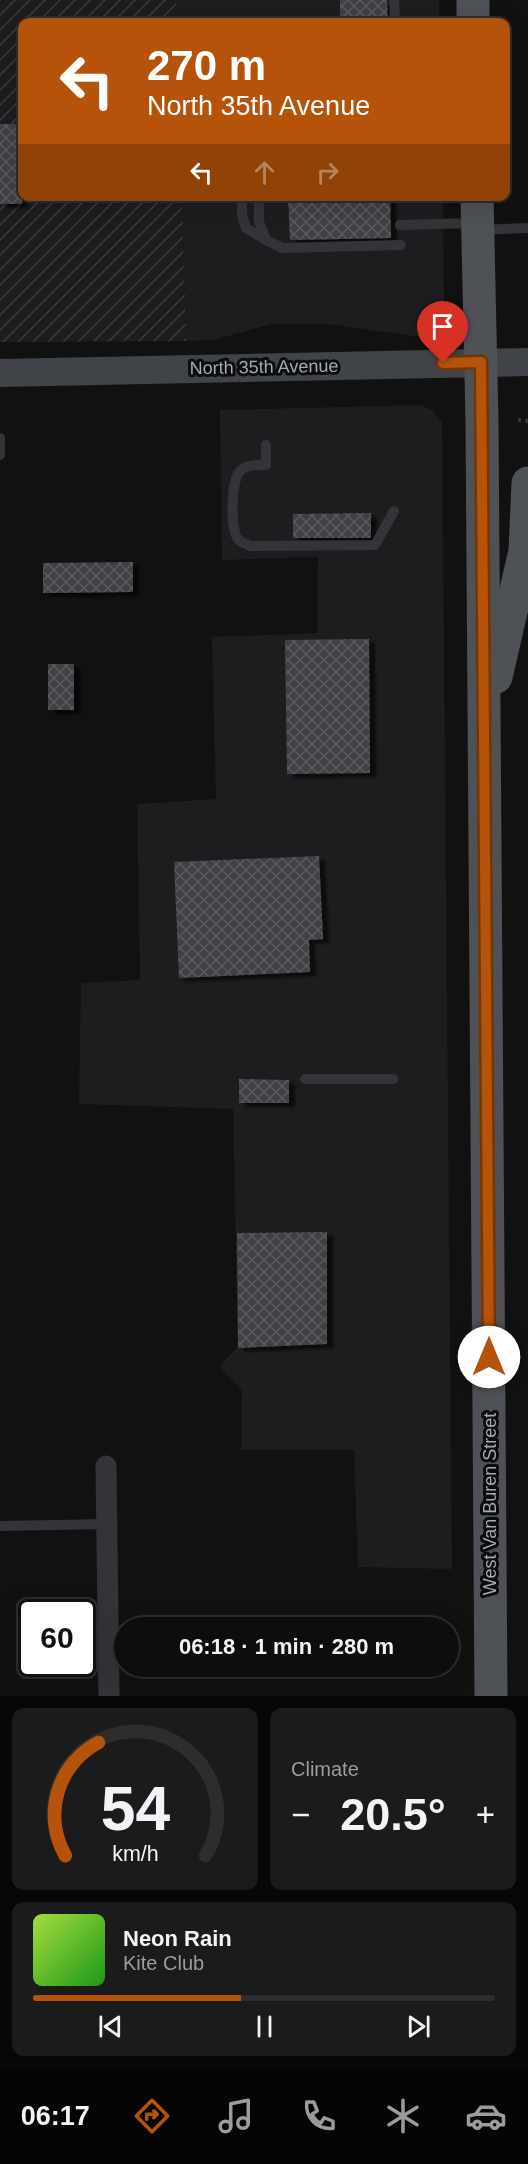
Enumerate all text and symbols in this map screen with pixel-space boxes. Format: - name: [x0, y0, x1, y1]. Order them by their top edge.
- icon: left: [48, 42, 126, 120]
- text: 270 m: [147, 42, 266, 89]
- text: North 35th Avenue: [147, 91, 370, 121]
- icon: left: [185, 156, 218, 189]
- icon: ahead: [248, 156, 281, 189]
- icon: right: [311, 156, 344, 189]
- pin: [417, 301, 468, 363]
- icon: arrive: [426, 310, 459, 343]
- street label: North 35th Avenue: [189, 356, 339, 378]
- position arrow: [457, 1325, 521, 1389]
- street label: West Van Buren Street: [480, 1413, 500, 1595]
- speed limit sign: 60: [18, 1599, 96, 1677]
- text: 06:18 · 1 min · 280 m: [179, 1634, 394, 1659]
- text: Climate: [291, 1758, 359, 1780]
- text: 54: [100, 1774, 170, 1843]
- text: 20.5°: [340, 1789, 446, 1840]
- text: −: [291, 1796, 310, 1833]
- text: +: [476, 1796, 495, 1833]
- text: km/h: [112, 1842, 158, 1866]
- text: Neon Rain: [123, 1926, 232, 1951]
- text: Kite Club: [123, 1952, 204, 1974]
- icon: previous: [94, 2010, 127, 2043]
- icon: pause: [248, 2010, 281, 2043]
- icon: next: [402, 2010, 435, 2043]
- icon: directions: [131, 2095, 173, 2137]
- icon: music: [215, 2095, 257, 2137]
- icon: phone: [298, 2095, 340, 2137]
- icon: climate: [382, 2095, 424, 2137]
- icon: car: [465, 2095, 507, 2137]
- text: 06:17: [21, 2101, 90, 2131]

